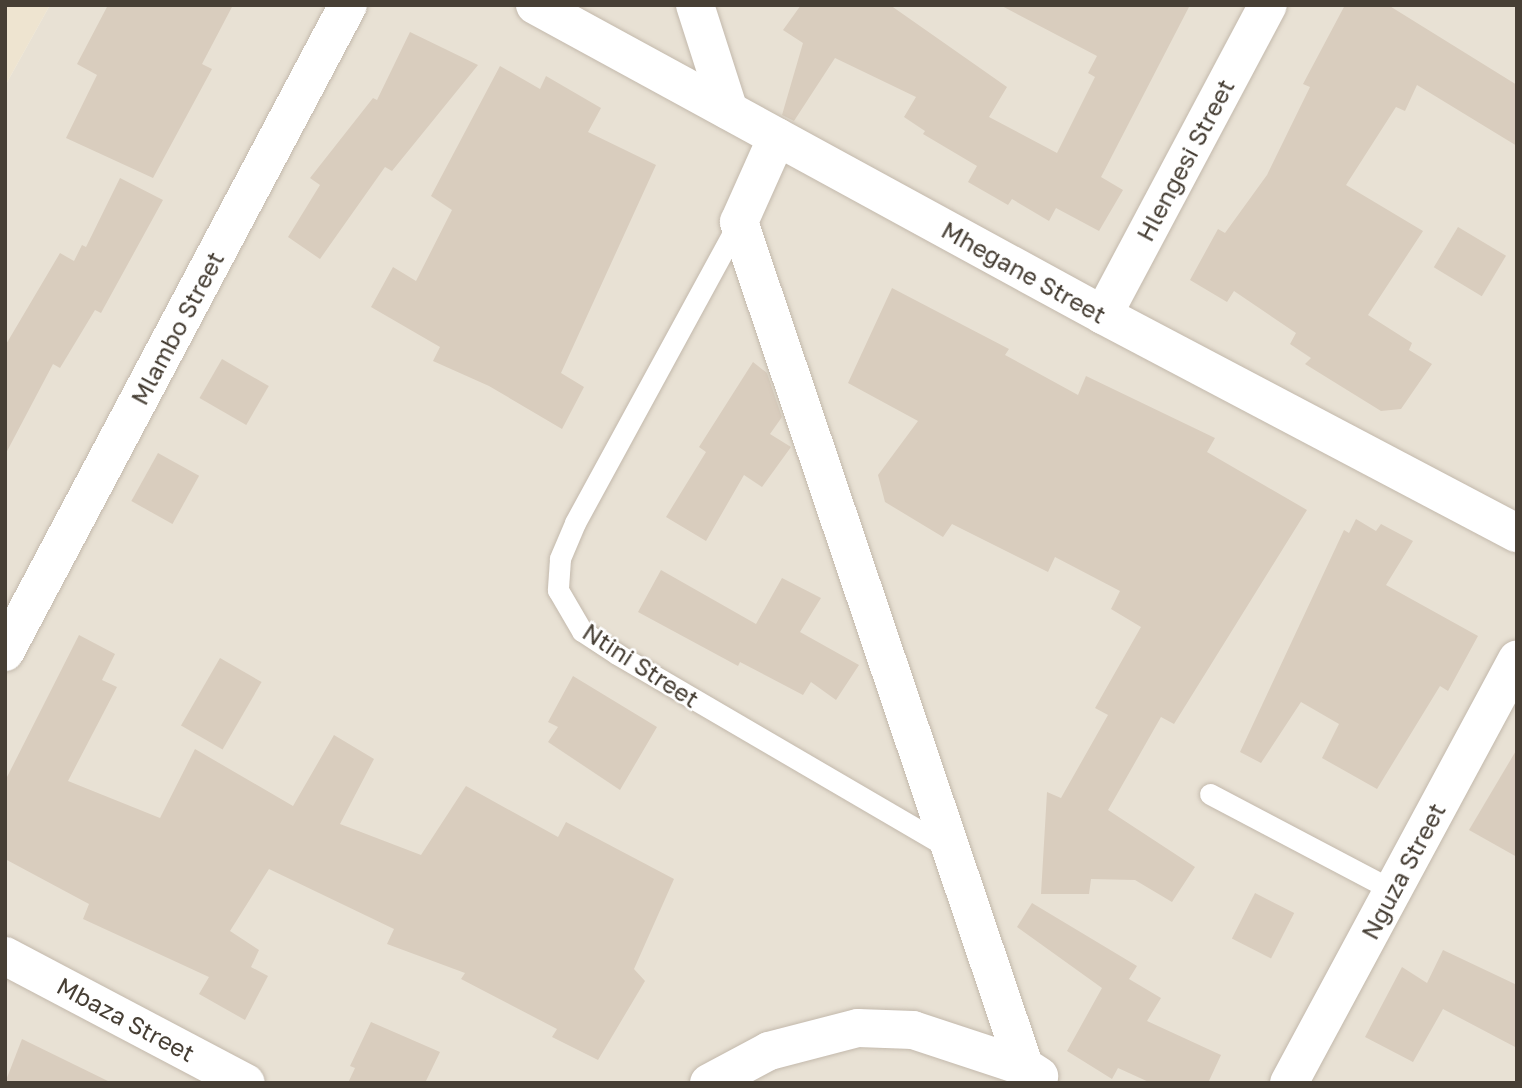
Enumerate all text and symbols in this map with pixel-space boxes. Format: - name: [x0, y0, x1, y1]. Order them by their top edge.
- street label: Hlengesi Street: [1130, 74, 1240, 246]
- street label: Mhegane Street: [937, 215, 1111, 329]
- street label: Mlambo Street: [125, 246, 229, 410]
- street label: Ntini Street: [578, 617, 704, 713]
- street label: Nguza Street: [1355, 798, 1451, 944]
- street label: Mbaza Street: [52, 971, 200, 1067]

